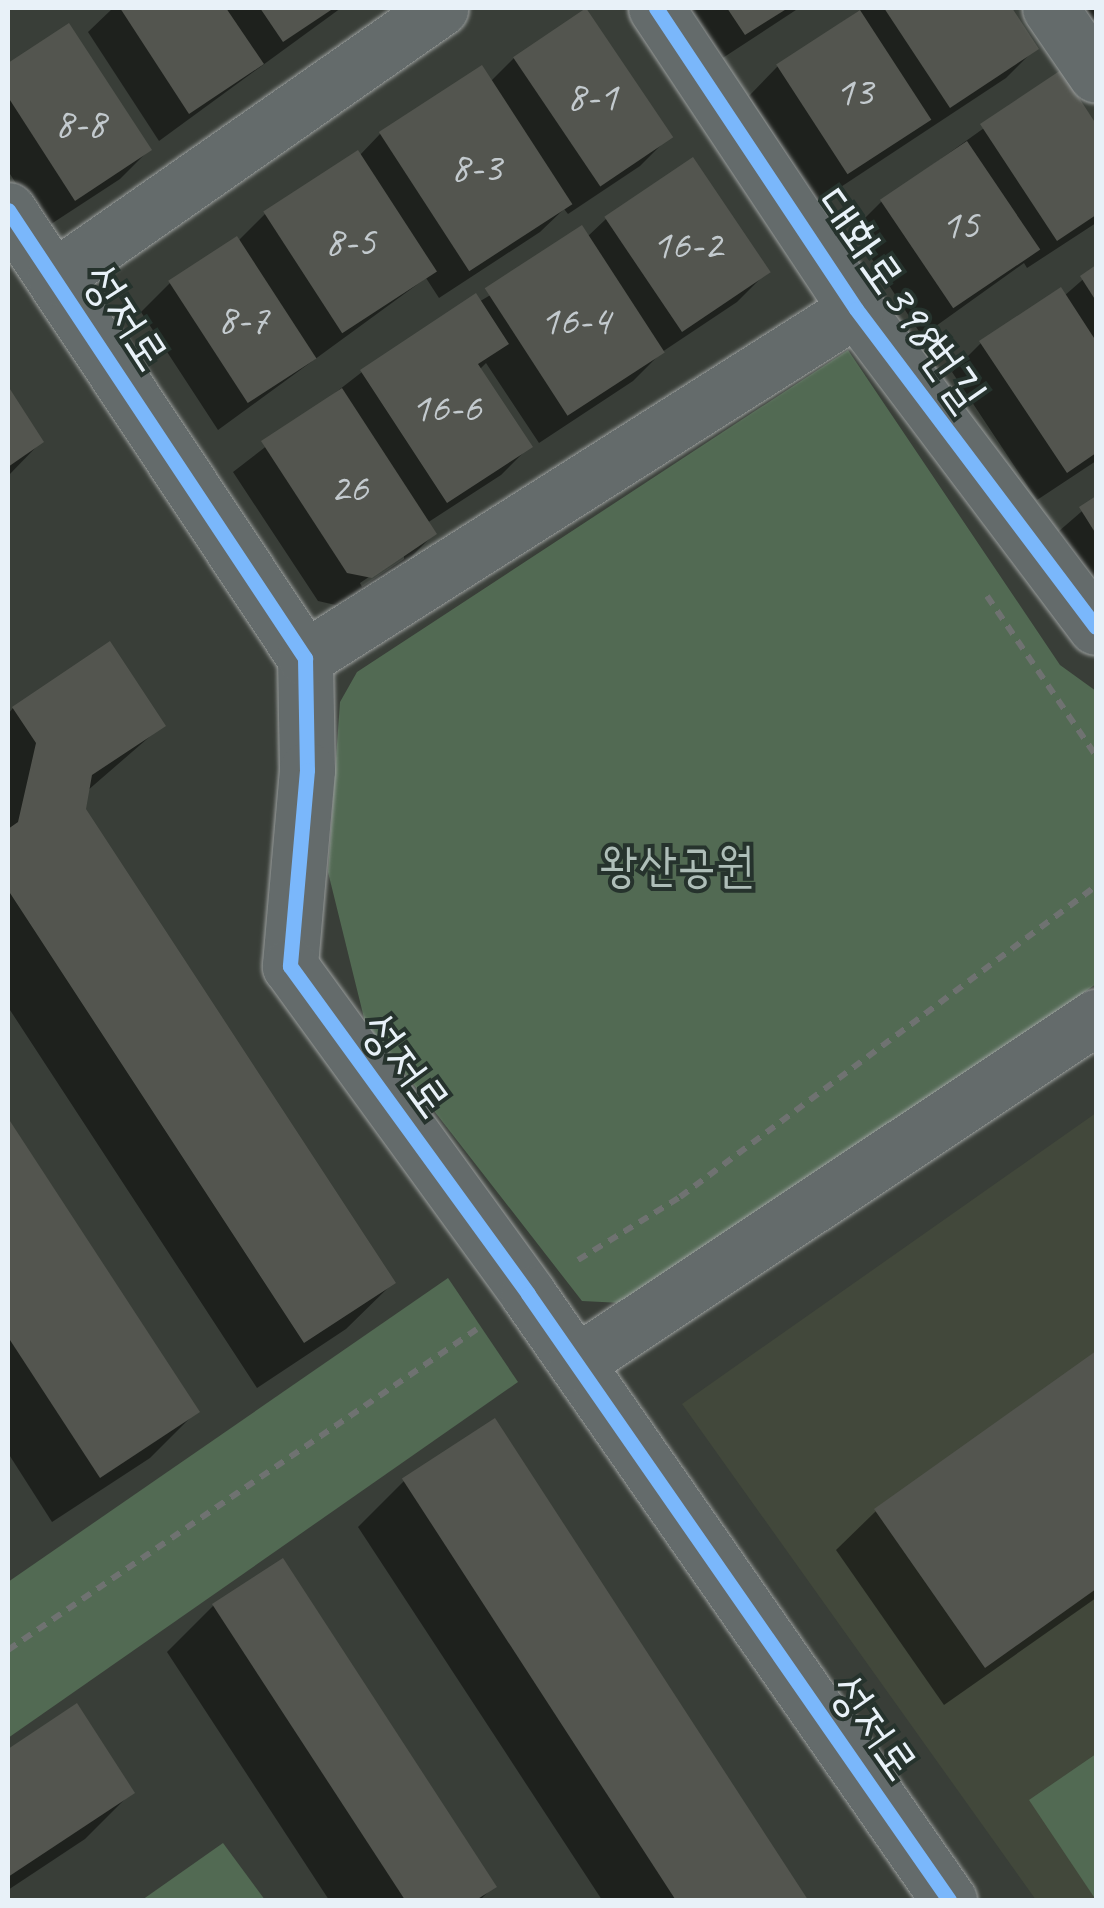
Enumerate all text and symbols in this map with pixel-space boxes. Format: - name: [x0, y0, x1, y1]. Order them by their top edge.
- house number: 13: [835, 67, 873, 117]
- house number: 8-1: [566, 72, 618, 122]
- house number: 8-8: [54, 99, 106, 149]
- house number: 8-3: [450, 143, 502, 193]
- street label: 대화로398번길: [803, 177, 999, 421]
- house number: 15: [941, 200, 979, 250]
- house number: 8-5: [324, 217, 376, 267]
- house number: 16-2: [652, 220, 722, 270]
- street label: 성저로: [70, 253, 182, 381]
- house number: 8-7: [217, 295, 269, 345]
- house number: 16-4: [540, 296, 610, 346]
- house number: 16-6: [411, 383, 481, 433]
- house number: 26: [330, 463, 368, 513]
- park label: 왕산공원: [600, 837, 754, 895]
- street label: 성저로: [349, 1001, 463, 1129]
- street label: 성저로: [817, 1663, 931, 1791]

